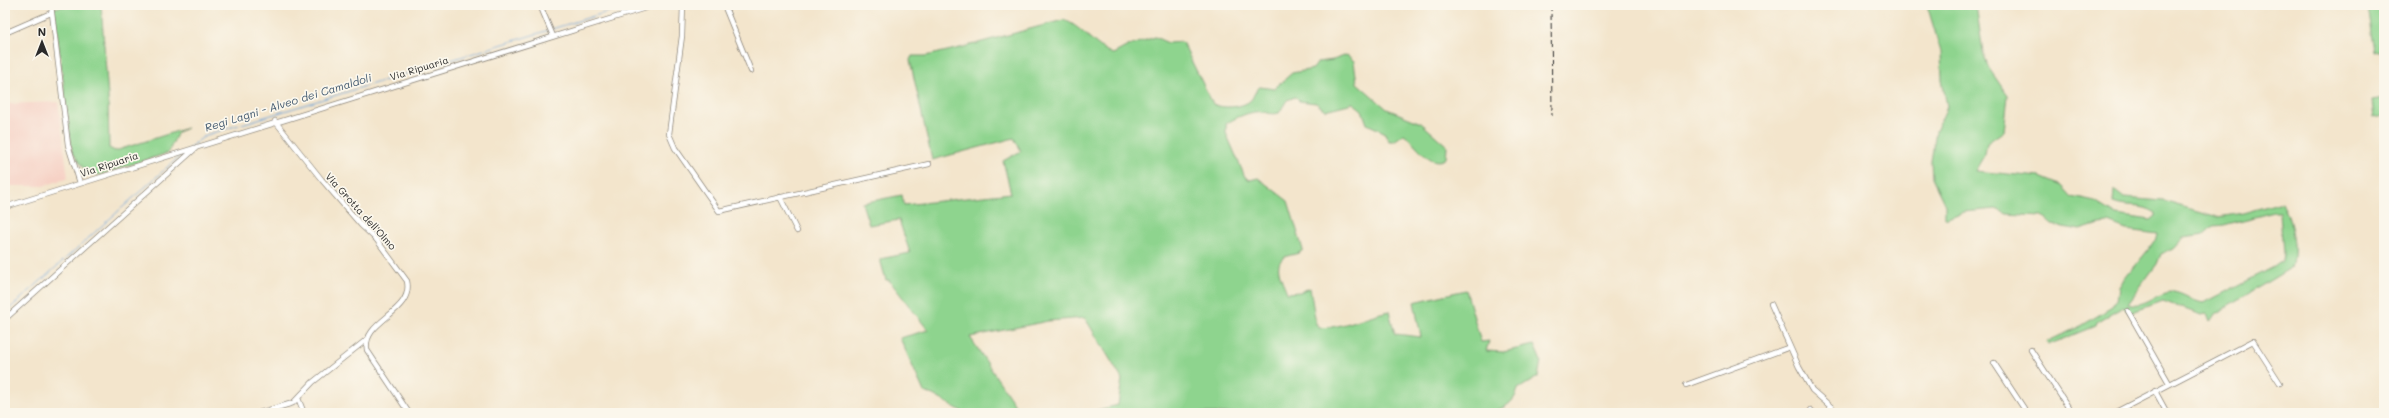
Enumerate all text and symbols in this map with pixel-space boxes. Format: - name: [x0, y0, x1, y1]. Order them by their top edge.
- north arrow: [22, 22, 62, 62]
- text: N: [38, 24, 46, 39]
- street label: Via Ripuaria: [388, 52, 450, 84]
- water label: Regi Lagni - Alveo dei Camaldoli: [203, 69, 374, 135]
- street label: Via Ripuaria: [78, 148, 140, 180]
- street label: Via Grotta dell'Olmo: [322, 169, 400, 253]

